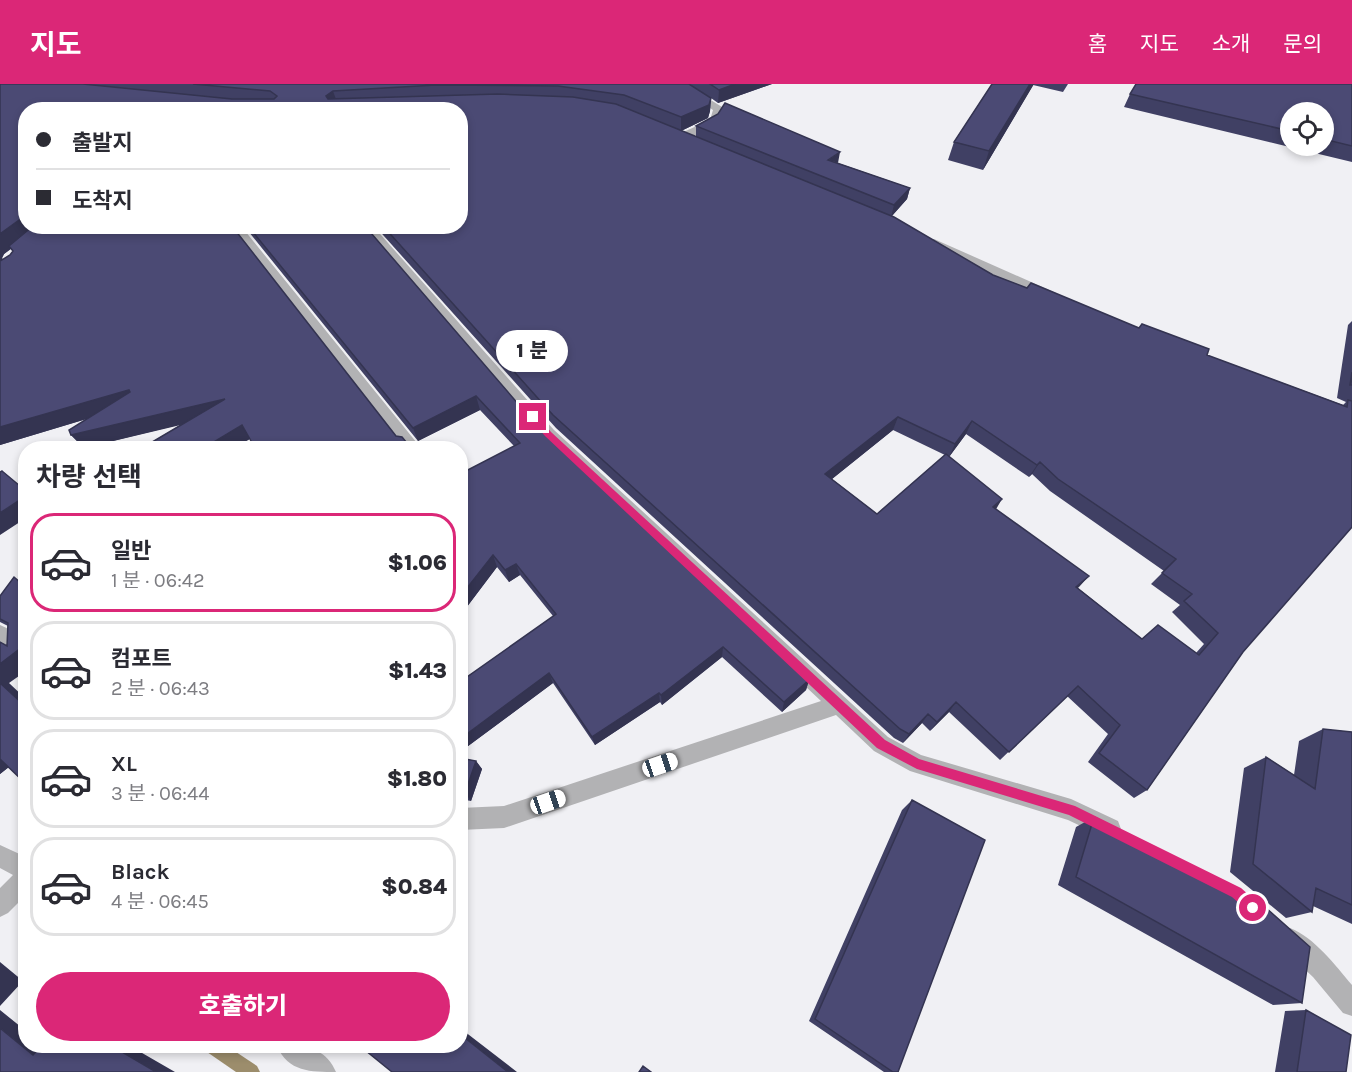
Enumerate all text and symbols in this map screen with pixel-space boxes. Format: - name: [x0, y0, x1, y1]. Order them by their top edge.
- text: 지도: [30, 28, 82, 61]
- text: 홈: [1088, 32, 1107, 56]
- text: 지도: [1140, 32, 1179, 56]
- text: 소개: [1212, 32, 1250, 56]
- text: 문의: [1283, 32, 1322, 56]
- map controls: [1280, 102, 1334, 156]
- button: locate: [1280, 102, 1334, 156]
- text: 출발지: [72, 130, 133, 156]
- text: 도착지: [72, 188, 133, 214]
- callout: 1 분: [497, 330, 569, 372]
- text: 1 분: [516, 339, 548, 362]
- route end: [519, 403, 546, 430]
- text: 차량 선택: [36, 461, 142, 493]
- icon: car: [39, 536, 93, 590]
- text: 일반: [111, 538, 151, 564]
- text: $1.06: [388, 550, 447, 576]
- text: 1 분 · 06:42: [111, 569, 205, 592]
- icon: car: [39, 644, 93, 698]
- text: 컴포트: [111, 646, 172, 672]
- text: $1.43: [388, 658, 447, 684]
- text: 2 분 · 06:43: [111, 677, 210, 700]
- text: XL: [111, 751, 137, 777]
- car: [640, 751, 680, 779]
- icon: car: [39, 752, 93, 806]
- text: $1.80: [387, 766, 447, 792]
- text: 3 분 · 06:44: [111, 782, 209, 805]
- car: [528, 788, 568, 816]
- text: Black: [111, 859, 170, 885]
- icon: car: [39, 860, 93, 914]
- text: $0.84: [381, 874, 447, 900]
- text: 4 분 · 06:45: [111, 890, 209, 913]
- route start: [1239, 894, 1266, 921]
- button: 호출하기: [36, 972, 450, 1041]

